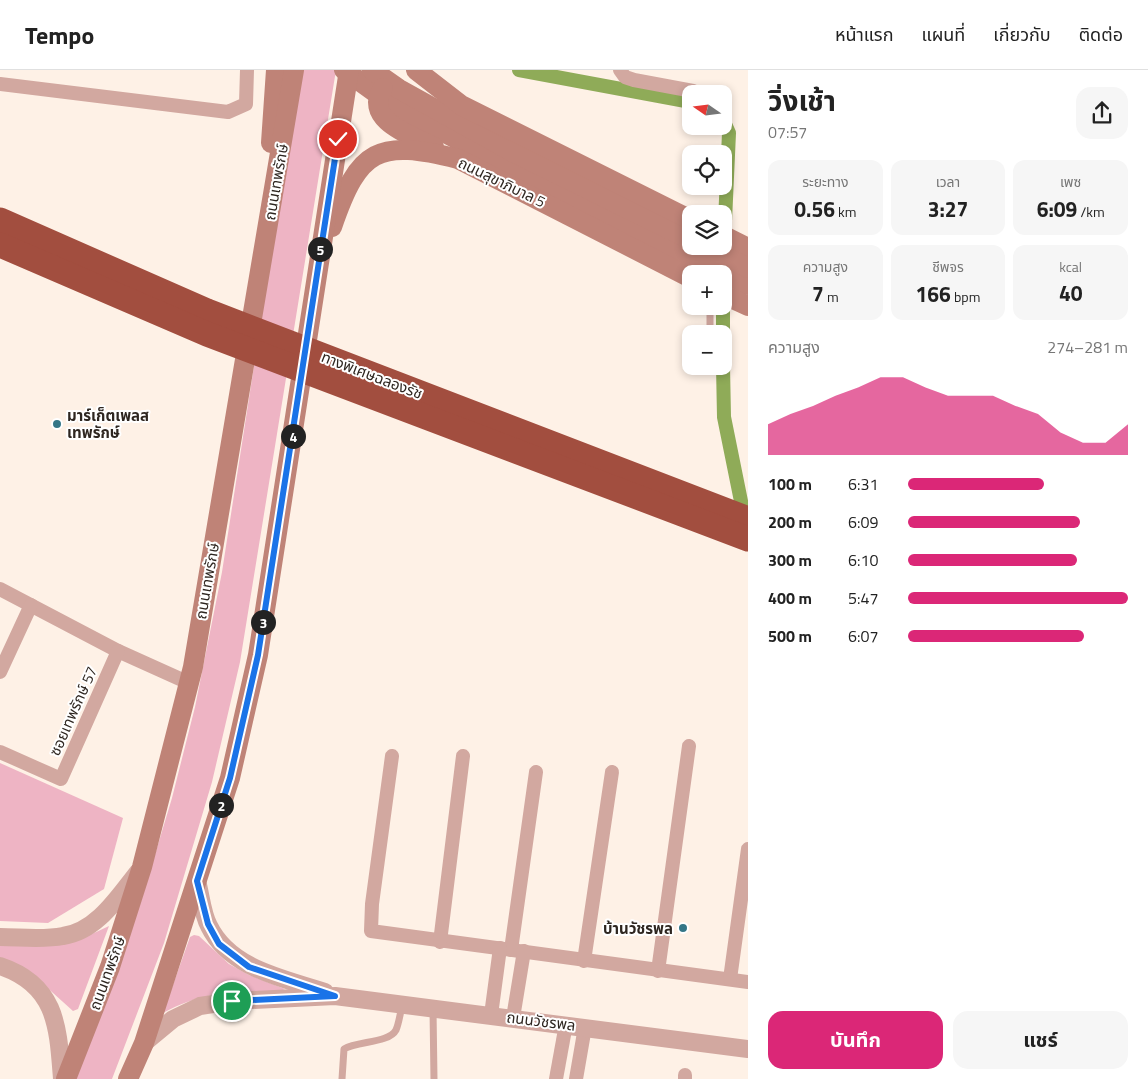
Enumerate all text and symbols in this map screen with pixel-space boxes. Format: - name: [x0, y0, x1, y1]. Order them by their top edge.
- text: Tempo: [25, 17, 94, 53]
- text: หน้าแรก: [835, 21, 893, 48]
- text: แผนที่: [921, 21, 965, 48]
- text: เกี่ยวกับ: [993, 21, 1051, 48]
- text: ติดต่อ: [1079, 21, 1123, 48]
- text: วิ่งเช้า: [768, 79, 836, 122]
- north arrow: [682, 85, 732, 135]
- map controls: [682, 85, 732, 375]
- button: share: [1076, 87, 1128, 139]
- pin: [317, 118, 359, 160]
- text: 07:57: [768, 120, 807, 144]
- icon: check: [324, 125, 352, 153]
- street label: ถนนเทพรักษ์: [258, 142, 294, 222]
- button: locate: [682, 145, 732, 195]
- street label: ถนนสุขาภิบาล 5: [454, 151, 550, 213]
- text: ระยะทาง: [802, 171, 849, 192]
- text: เวลา: [936, 171, 960, 192]
- text: เพซ: [1060, 171, 1081, 192]
- text: 0.56: [794, 193, 835, 225]
- text: 3:27: [928, 193, 968, 225]
- text: 6:09: [1037, 193, 1077, 225]
- text: km: [835, 201, 856, 222]
- text: /km: [1077, 201, 1105, 222]
- button: layers: [682, 205, 732, 255]
- pin: 5: [308, 236, 332, 262]
- text: 5: [317, 239, 324, 260]
- text: ความสูง: [803, 256, 848, 277]
- text: ชีพจร: [932, 256, 964, 277]
- text: kcal: [1059, 256, 1082, 277]
- button: +: [682, 265, 732, 315]
- text: 40: [1059, 277, 1082, 309]
- text: 7: [812, 278, 824, 310]
- text: 166: [916, 278, 951, 310]
- text: m: [824, 286, 839, 307]
- text: bpm: [951, 286, 980, 307]
- button: −: [682, 325, 732, 375]
- text: ความสูง: [768, 335, 820, 359]
- text: 274–281 m: [1047, 335, 1128, 359]
- street label: ทางพิเศษฉลองรัช: [318, 345, 426, 405]
- place label: มาร์เก็ตเพลส เทพรักษ์: [67, 404, 149, 444]
- marker: มาร์เก็ตเพลส เทพรักษ์: [51, 418, 63, 430]
- pin: 4: [280, 424, 306, 448]
- text: 4: [290, 426, 297, 447]
- text: 100 m: [768, 472, 812, 496]
- text: 6:31: [848, 472, 878, 496]
- text: 200 m: [768, 510, 812, 534]
- text: 6:09: [848, 510, 878, 534]
- street label: ถนนเทพรักษ์: [189, 541, 225, 621]
- text: 300 m: [768, 548, 812, 572]
- text: 6:10: [848, 548, 878, 572]
- text: 400 m: [768, 586, 812, 610]
- text: 5:47: [848, 586, 878, 610]
- pin: 3: [250, 610, 276, 634]
- text: 3: [260, 612, 267, 633]
- text: 500 m: [768, 624, 812, 648]
- text: 6:07: [848, 624, 878, 648]
- street label: ซอยเทพรักษ์ 57: [43, 663, 103, 759]
- pin: 2: [208, 792, 234, 818]
- text: 2: [218, 795, 225, 816]
- place label: บ้านวัชรพล: [603, 917, 673, 940]
- marker: บ้านวัชรพล: [677, 922, 689, 934]
- street label: ถนนเทพรักษ์: [83, 932, 131, 1013]
- pin: [211, 980, 253, 1022]
- icon: arrive: [218, 987, 246, 1015]
- street label: ถนนวัชรพล: [505, 1005, 577, 1037]
- button: บันทึก: [768, 1011, 943, 1069]
- button: แชร์: [953, 1011, 1128, 1069]

